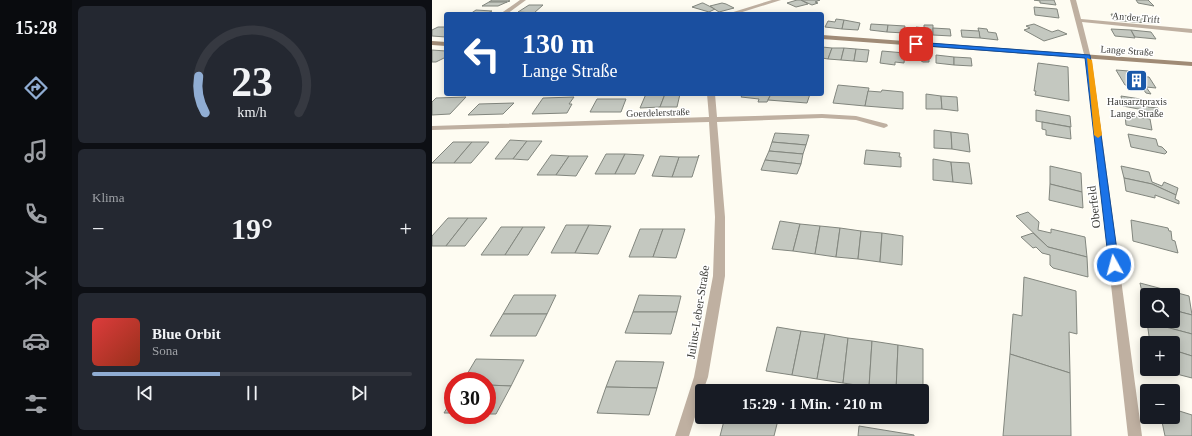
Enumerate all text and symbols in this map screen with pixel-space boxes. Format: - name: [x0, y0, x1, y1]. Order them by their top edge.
- street label: An der Trift: [1112, 10, 1160, 25]
- text: 15:28: [15, 18, 57, 38]
- pin: [899, 27, 933, 61]
- icon: left: [456, 28, 508, 80]
- text: 130 m: [522, 28, 594, 59]
- icon: arrive: [905, 33, 927, 55]
- street label: Lange Straße: [1100, 43, 1154, 58]
- text: 23: [231, 58, 273, 104]
- text: Lange Straße: [522, 61, 617, 81]
- building icon: Hausarztpraxis Lange Straße: [1124, 68, 1150, 94]
- icon: directions: [22, 74, 50, 102]
- place label: Hausarztpraxis Lange Straße: [1107, 96, 1167, 119]
- text: km/h: [237, 103, 267, 119]
- street label: Goerdelerstraße: [626, 106, 691, 119]
- icon: music: [22, 137, 50, 165]
- street label: Oberfeld: [1084, 185, 1104, 229]
- text: Klima: [92, 190, 125, 205]
- icon: phone: [22, 200, 50, 228]
- text: 19°: [231, 212, 273, 245]
- text: −: [92, 216, 104, 241]
- text: +: [400, 216, 412, 241]
- position arrow: [1093, 244, 1135, 286]
- icon: climate: [22, 264, 50, 292]
- street label: Julius-Leber-Straße: [684, 264, 712, 360]
- map controls: [1140, 288, 1180, 424]
- button: search: [1140, 288, 1180, 328]
- text: Blue Orbit: [152, 326, 221, 342]
- icon: car: [22, 327, 50, 355]
- button: +: [1140, 336, 1180, 376]
- text: Sona: [152, 343, 178, 358]
- speed limit sign: 30: [444, 372, 496, 424]
- icon: previous: [134, 382, 156, 404]
- icon: pause: [241, 382, 263, 404]
- icon: next: [348, 382, 370, 404]
- button: −: [1140, 384, 1180, 424]
- icon: filters: [22, 390, 50, 418]
- text: 15:29 · 1 Min. · 210 m: [742, 396, 882, 412]

